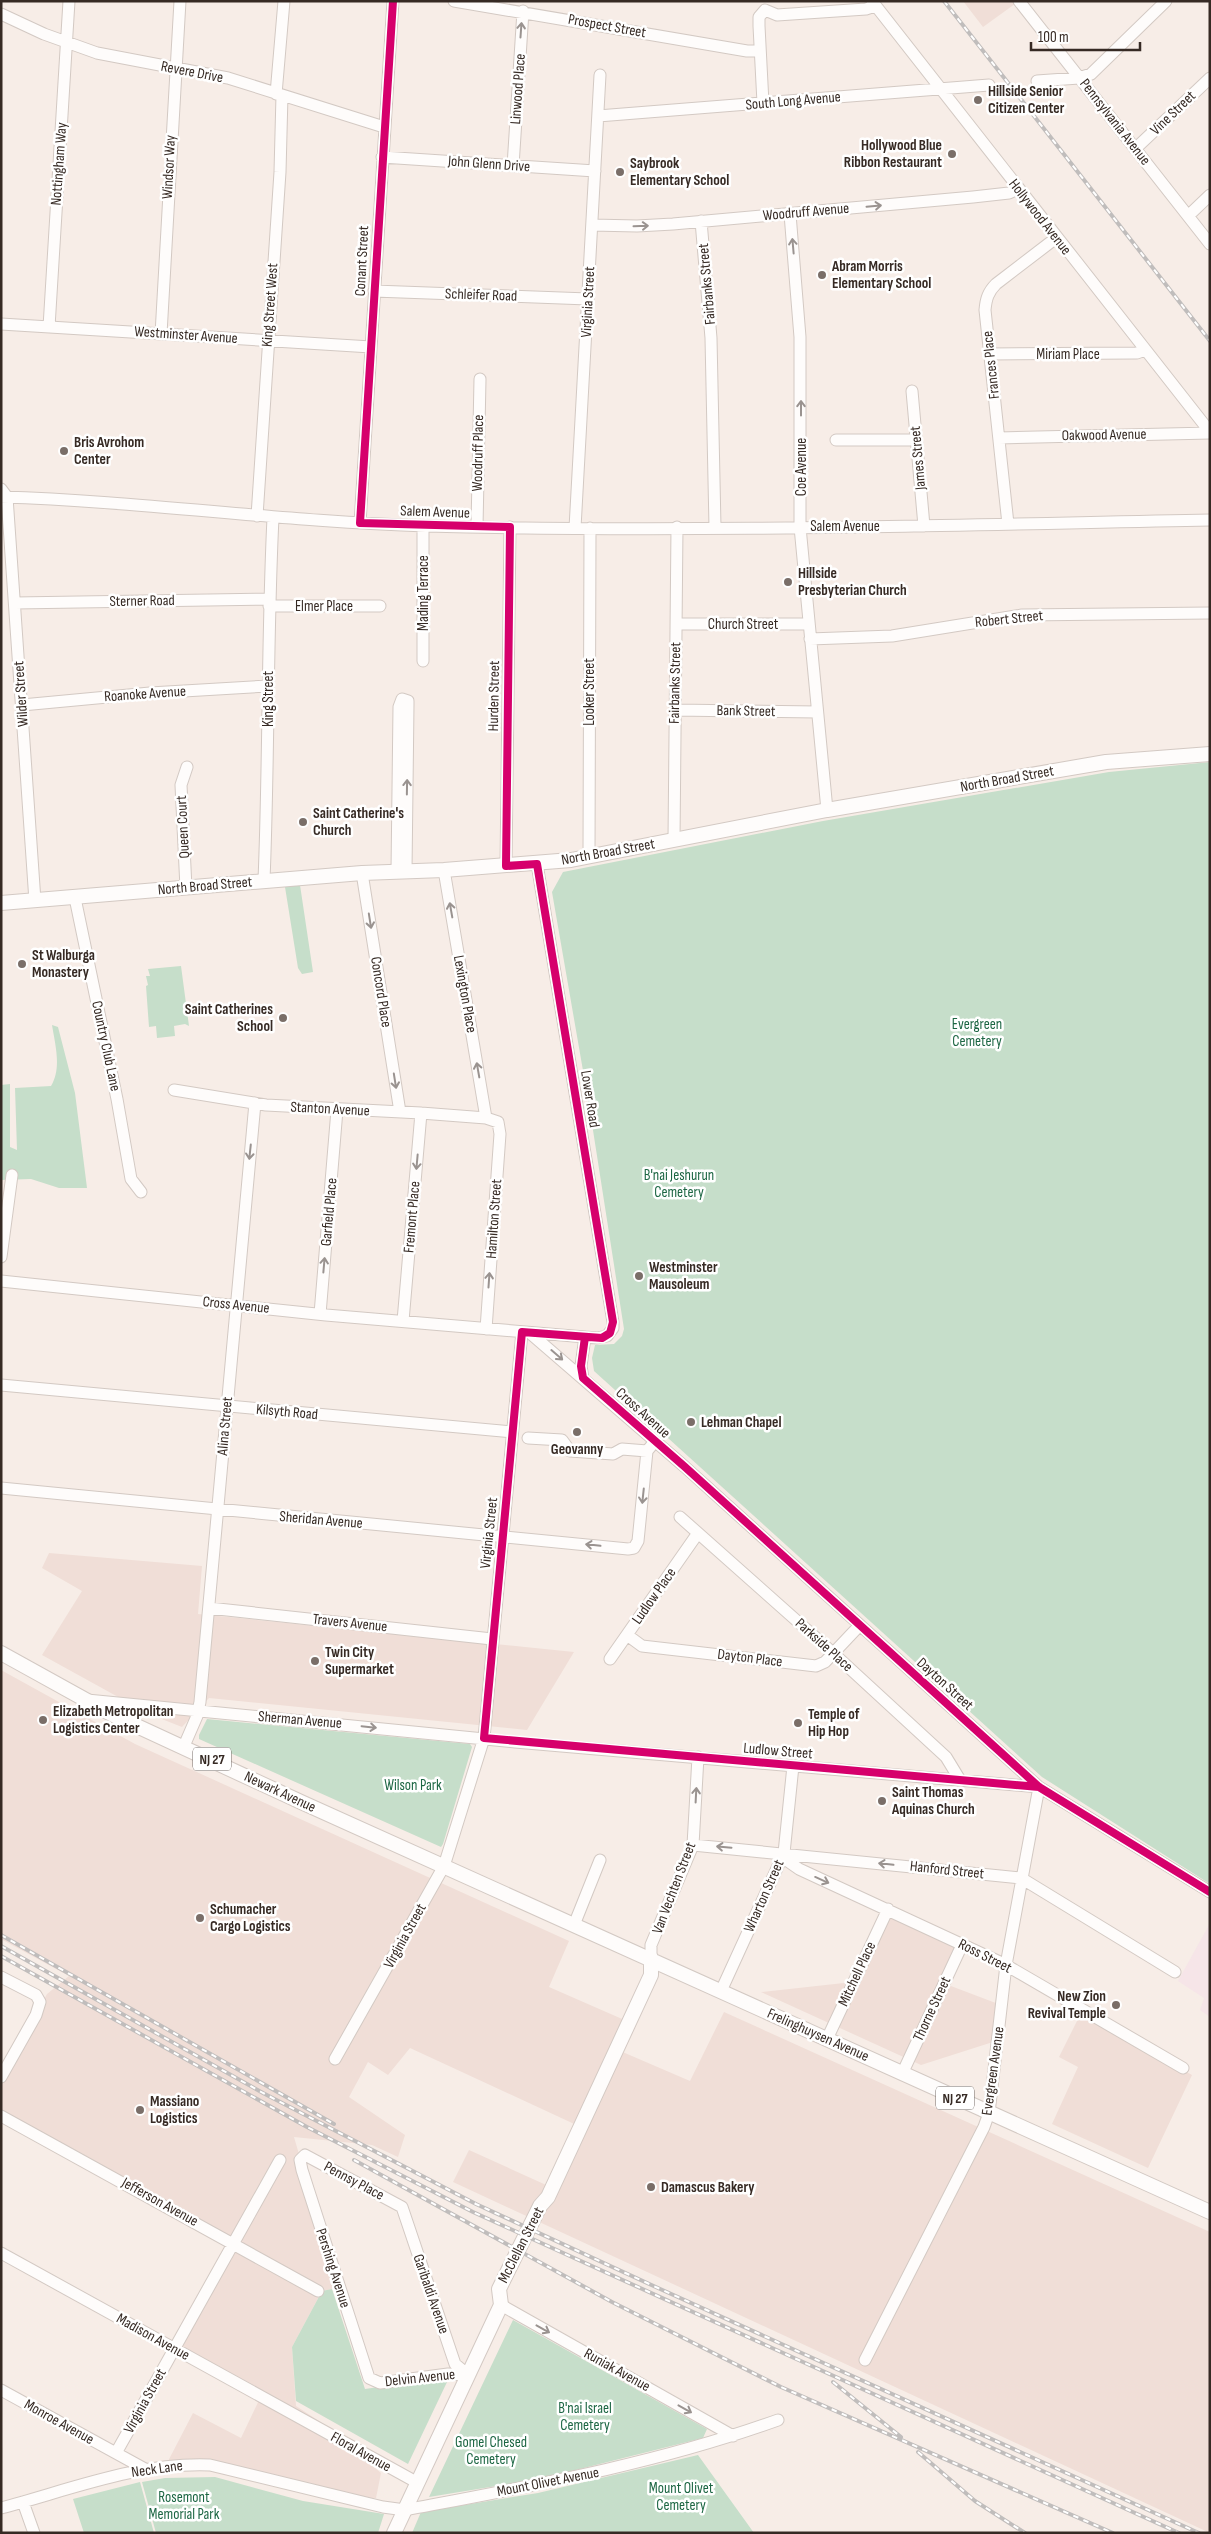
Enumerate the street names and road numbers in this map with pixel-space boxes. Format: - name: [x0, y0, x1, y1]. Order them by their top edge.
- street label: Prospect Street: [567, 10, 648, 42]
- street label: Linwood Place: [506, 53, 530, 125]
- street label: Revere Drive: [159, 57, 225, 87]
- street label: Pennsylvania Avenue: [1075, 75, 1155, 169]
- street label: Vine Street: [1146, 86, 1200, 139]
- street label: South Long Avenue: [745, 87, 841, 115]
- street label: Nottingham Way: [47, 122, 71, 206]
- street label: Windsor Way: [158, 134, 180, 200]
- street label: John Glenn Drive: [446, 152, 531, 176]
- street label: Hollywood Avenue: [1004, 175, 1076, 259]
- street label: Woodruff Avenue: [762, 199, 850, 225]
- street label: Conant Street: [351, 225, 373, 297]
- street label: Fairbanks Street: [694, 242, 720, 325]
- street label: King Street West: [258, 262, 282, 348]
- street label: Virginia Street: [577, 266, 599, 338]
- street label: Schleifer Road: [445, 284, 517, 306]
- street label: Westminster Avenue: [134, 322, 238, 348]
- street label: Frances Place: [978, 330, 1004, 400]
- street label: Miriam Place: [1036, 345, 1100, 364]
- street label: Woodruff Place: [468, 415, 488, 491]
- street label: James Street: [906, 425, 930, 492]
- street label: Oakwood Avenue: [1061, 425, 1147, 445]
- street label: Coe Avenue: [792, 438, 811, 496]
- street label: Salem Avenue: [400, 501, 470, 523]
- street label: Salem Avenue: [810, 517, 880, 536]
- street label: Mading Terrace: [414, 555, 433, 631]
- street label: Sterner Road: [109, 591, 175, 611]
- street label: Elmer Place: [295, 597, 353, 616]
- street label: Robert Street: [974, 606, 1044, 632]
- street label: Church Street: [708, 615, 779, 634]
- street label: Fairbanks Street: [665, 642, 685, 724]
- street label: Looker Street: [580, 658, 599, 726]
- street label: Wilder Street: [9, 660, 33, 728]
- street label: Hurden Street: [484, 660, 504, 732]
- street label: King Street: [259, 671, 278, 727]
- street label: Roanoke Avenue: [103, 682, 187, 706]
- street label: Bank Street: [716, 701, 776, 721]
- street label: North Broad Street: [959, 761, 1056, 797]
- street label: Queen Court: [172, 795, 194, 859]
- street label: North Broad Street: [560, 834, 657, 870]
- street label: North Broad Street: [157, 872, 253, 900]
- street label: Lexington Place: [449, 954, 481, 1034]
- street label: Concord Place: [366, 955, 396, 1029]
- street label: Country Club Lane: [87, 999, 125, 1093]
- street label: Lower Road: [576, 1069, 604, 1129]
- street label: Stanton Avenue: [290, 1097, 370, 1121]
- street label: Garfield Place: [317, 1177, 341, 1247]
- street label: Hamilton Street: [482, 1178, 506, 1259]
- street label: Fremont Place: [399, 1180, 425, 1254]
- street label: Cross Avenue: [202, 1292, 270, 1318]
- street label: Cross Avenue: [612, 1383, 674, 1443]
- street label: Alina Street: [213, 1395, 237, 1457]
- street label: Kilsyth Road: [255, 1400, 319, 1424]
- street label: Virginia Street: [476, 1496, 502, 1569]
- street label: Sheridan Avenue: [279, 1507, 363, 1533]
- street label: Ludlow Place: [628, 1564, 680, 1628]
- street label: Travers Avenue: [312, 1610, 388, 1636]
- street label: Parkside Place: [791, 1614, 857, 1676]
- street label: Dayton Place: [716, 1645, 784, 1671]
- street label: Dayton Street: [913, 1654, 978, 1715]
- street label: Sherman Avenue: [257, 1707, 343, 1733]
- street label: Ludlow Street: [743, 1739, 814, 1764]
- road number: NJ 27: [193, 1748, 231, 1770]
- street label: Newark Avenue: [241, 1767, 319, 1817]
- street label: Van Vechten Street: [648, 1839, 700, 1937]
- street label: Wharton Street: [740, 1856, 789, 1935]
- street label: Hanford Street: [909, 1857, 985, 1883]
- street label: Virginia Street: [379, 1900, 431, 1972]
- street label: Ross Street: [955, 1934, 1015, 1978]
- street label: Mitchell Place: [834, 1939, 880, 2009]
- street label: Thorne Street: [909, 1973, 955, 2044]
- street label: Frelinghuysen Avenue: [764, 2004, 872, 2066]
- street label: Evergreen Avenue: [977, 2025, 1009, 2117]
- road number: NJ 27: [936, 2086, 974, 2110]
- street label: Pennsy Place: [321, 2157, 387, 2205]
- street label: Jefferson Avenue: [118, 2173, 202, 2231]
- street label: McClellan Street: [494, 2203, 548, 2286]
- street label: Pershing Avenue: [311, 2226, 355, 2310]
- street label: Garibaldi Avenue: [408, 2252, 454, 2336]
- street label: Madison Avenue: [113, 2309, 193, 2365]
- street label: Runiak Avenue: [580, 2344, 654, 2396]
- street label: Virginia Street: [119, 2365, 171, 2437]
- street label: Delvin Avenue: [384, 2365, 456, 2391]
- street label: Monroe Avenue: [21, 2395, 97, 2449]
- street label: Floral Avenue: [327, 2428, 395, 2476]
- street label: Neck Lane: [130, 2456, 184, 2482]
- street label: Mount Olivet Avenue: [495, 2463, 601, 2501]

